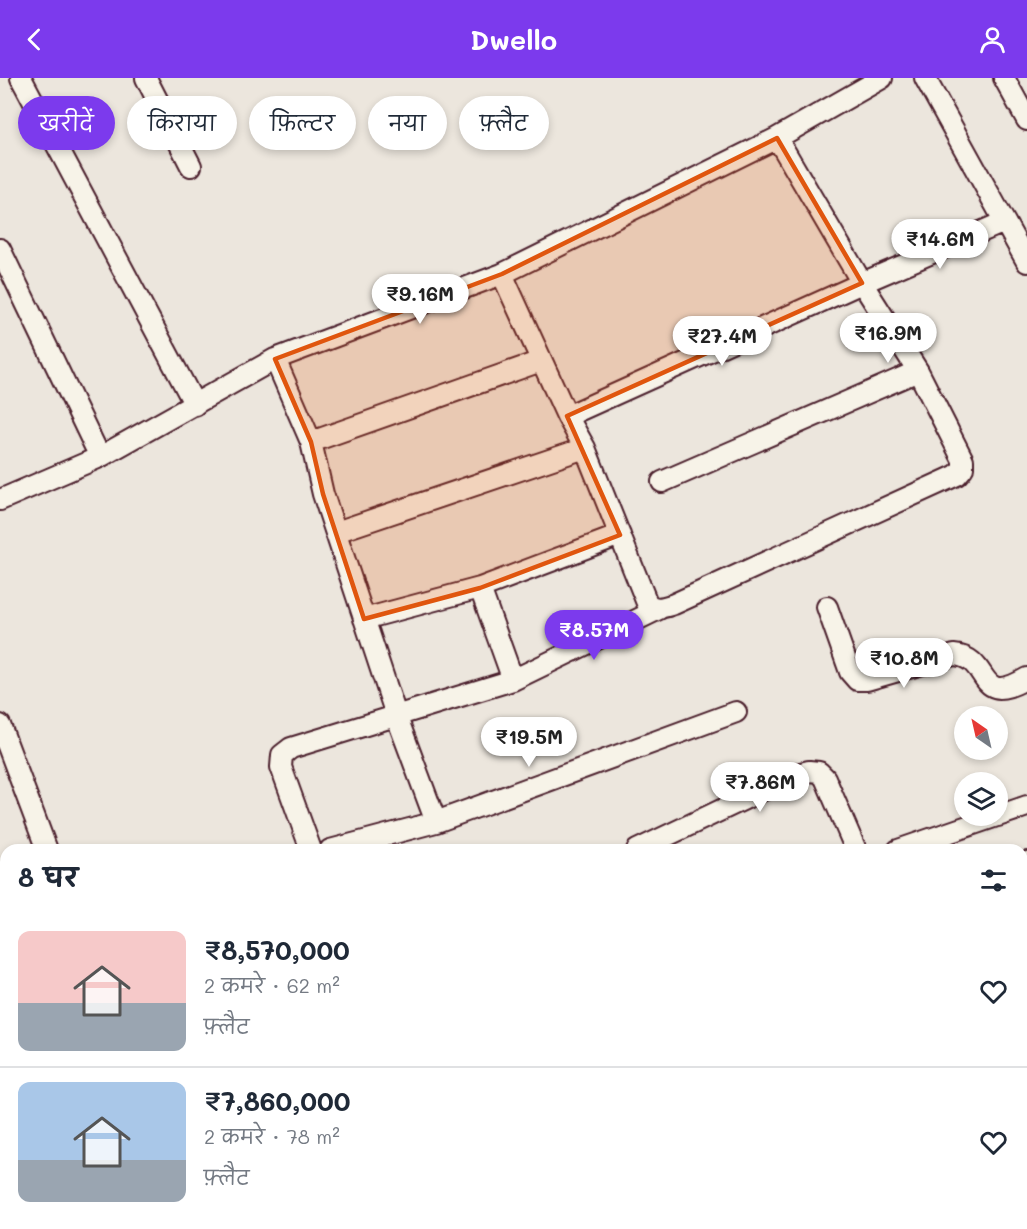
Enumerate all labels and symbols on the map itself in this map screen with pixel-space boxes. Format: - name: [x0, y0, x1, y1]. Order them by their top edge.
- pin: ₹14.6M: [891, 219, 989, 270]
- pin: ₹9.16M: [371, 274, 469, 325]
- pin: ₹16.9M: [839, 313, 937, 364]
- pin: ₹27.4M: [673, 316, 771, 367]
- pin: ₹8.57M: [545, 610, 643, 661]
- pin: ₹10.8M: [855, 638, 953, 689]
- north arrow: [954, 706, 1008, 760]
- pin: ₹19.5M: [480, 717, 578, 768]
- pin: ₹7.86M: [711, 762, 809, 813]

